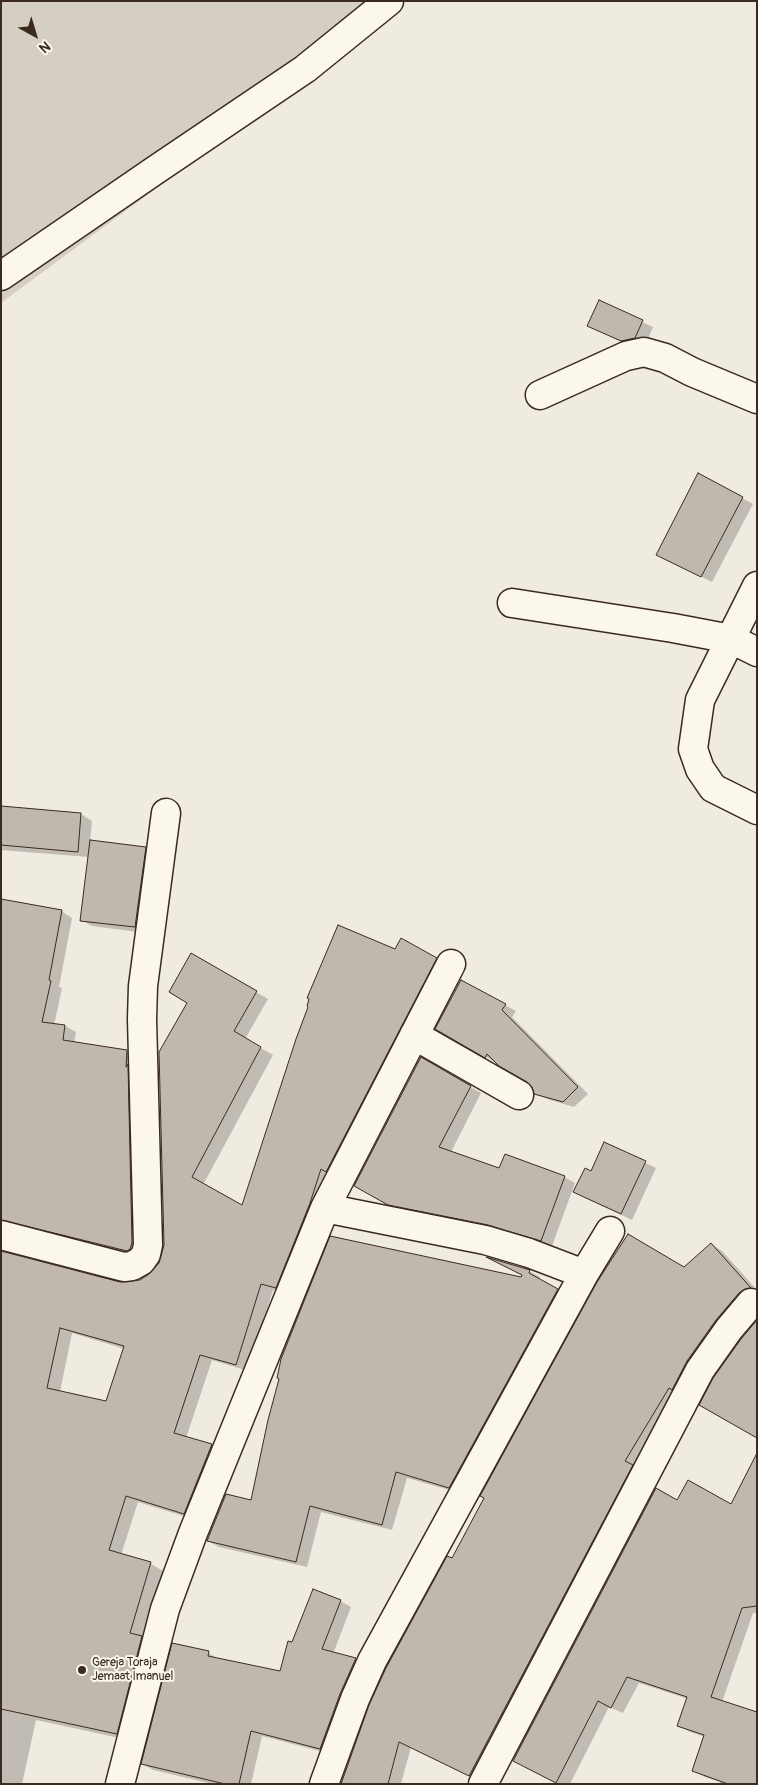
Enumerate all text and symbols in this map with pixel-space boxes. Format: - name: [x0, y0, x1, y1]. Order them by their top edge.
- north arrow: [10, 10, 60, 60]
- text: N: [36, 37, 54, 57]
- place label: Gereja Toraja Jemaat Imanuel: [92, 1656, 173, 1684]
- marker: Gereja Toraja Jemaat Imanuel: [76, 1664, 88, 1676]

